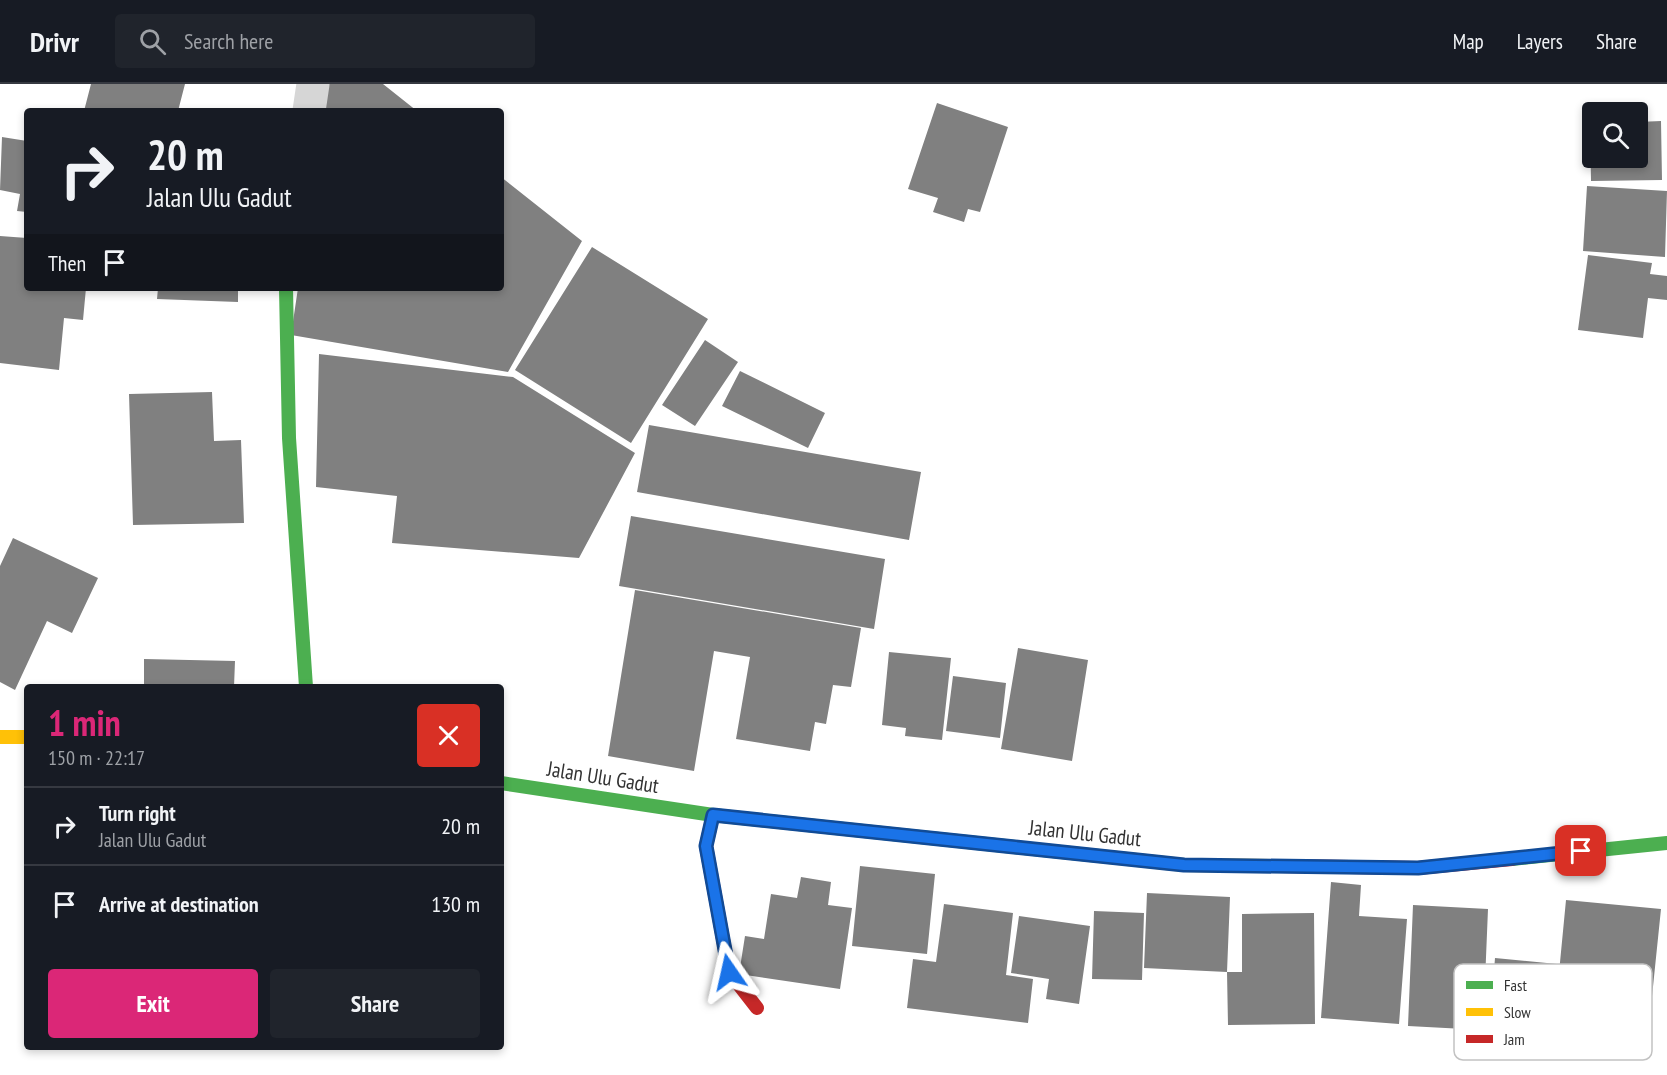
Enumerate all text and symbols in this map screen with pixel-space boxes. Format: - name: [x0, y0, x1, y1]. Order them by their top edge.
- search box: [115, 14, 535, 68]
- text: Drivr: [30, 23, 79, 60]
- icon: search: [136, 25, 169, 58]
- text: Search here: [184, 27, 273, 55]
- text: Map: [1453, 28, 1484, 55]
- text: Layers: [1517, 28, 1563, 55]
- text: Share: [1596, 28, 1637, 55]
- map controls: [1582, 102, 1648, 168]
- button: search: [1582, 102, 1648, 168]
- text: 20 m: [147, 127, 224, 182]
- icon: right: [48, 132, 126, 210]
- text: Jalan Ulu Gadut: [147, 180, 292, 214]
- icon: arrive: [98, 246, 131, 279]
- text: Then: [48, 249, 86, 277]
- text: 1 min: [48, 699, 121, 746]
- button: close: [417, 704, 480, 767]
- text: 150 m · 22:17: [48, 745, 145, 771]
- street label: Jalan Ulu Gadut: [544, 755, 661, 799]
- text: Turn right: [99, 799, 176, 827]
- icon: right: [48, 810, 81, 843]
- text: 20 m: [441, 812, 480, 840]
- street label: Jalan Ulu Gadut: [1027, 814, 1143, 852]
- pin: [1555, 825, 1606, 876]
- text: Jalan Ulu Gadut: [99, 827, 206, 853]
- icon: arrive: [1564, 834, 1597, 867]
- icon: arrive: [48, 888, 81, 921]
- text: Arrive at destination: [99, 890, 259, 918]
- text: 130 m: [431, 890, 480, 918]
- position arrow: [697, 940, 761, 1004]
- legend: [1454, 964, 1652, 1060]
- button: Exit: [48, 969, 258, 1038]
- button: Share: [270, 969, 480, 1038]
- text: Fast: [1504, 975, 1527, 995]
- text: Slow: [1504, 1002, 1531, 1022]
- text: Jam: [1503, 1029, 1525, 1049]

